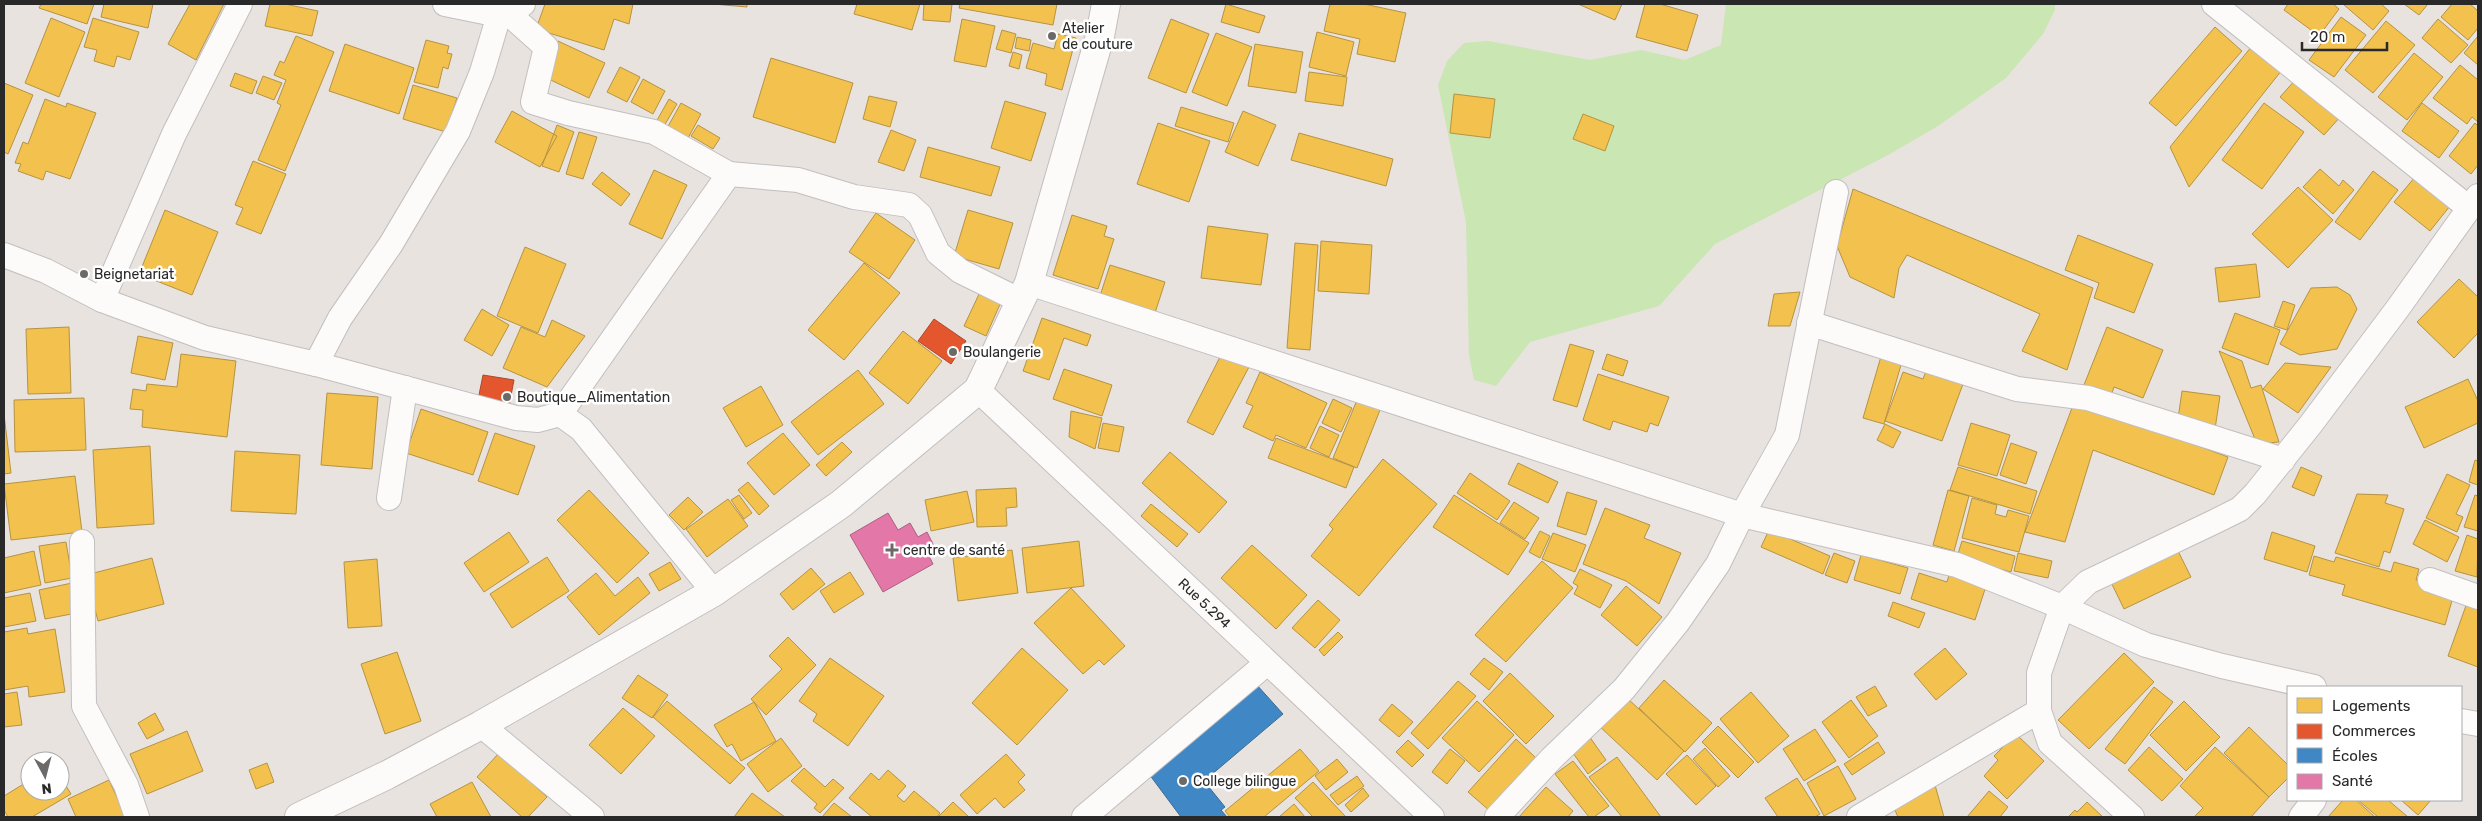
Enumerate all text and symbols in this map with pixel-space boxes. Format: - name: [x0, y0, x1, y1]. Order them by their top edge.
- place label: Atelier de couture: [1062, 20, 1133, 53]
- scale bar: [2302, 20, 2387, 52]
- text: 20 m: [2310, 28, 2345, 46]
- marker: Atelier de couture: [1046, 30, 1058, 42]
- place label: Beignetariat: [94, 266, 175, 283]
- marker: Beignetariat: [78, 268, 90, 280]
- place label: Boulangerie: [963, 344, 1041, 361]
- marker: Boulangerie: [947, 346, 959, 358]
- place label: Boutique_Alimentation: [517, 389, 670, 406]
- marker: Boutique_Alimentation: [501, 391, 513, 403]
- place label: centre de santé: [903, 542, 1005, 559]
- marker: centre de santé: [885, 543, 899, 557]
- street label: Rue 5.294: [1175, 574, 1234, 632]
- legend: [2287, 686, 2462, 801]
- text: Logements: [2332, 697, 2411, 715]
- text: Commerces: [2332, 722, 2416, 740]
- text: Écoles: [2332, 747, 2378, 765]
- north arrow: [20, 751, 70, 801]
- text: Santé: [2332, 772, 2373, 790]
- place label: College bilingue: [1193, 773, 1296, 790]
- marker: College bilingue: [1177, 775, 1189, 787]
- text: N: [40, 779, 53, 797]

